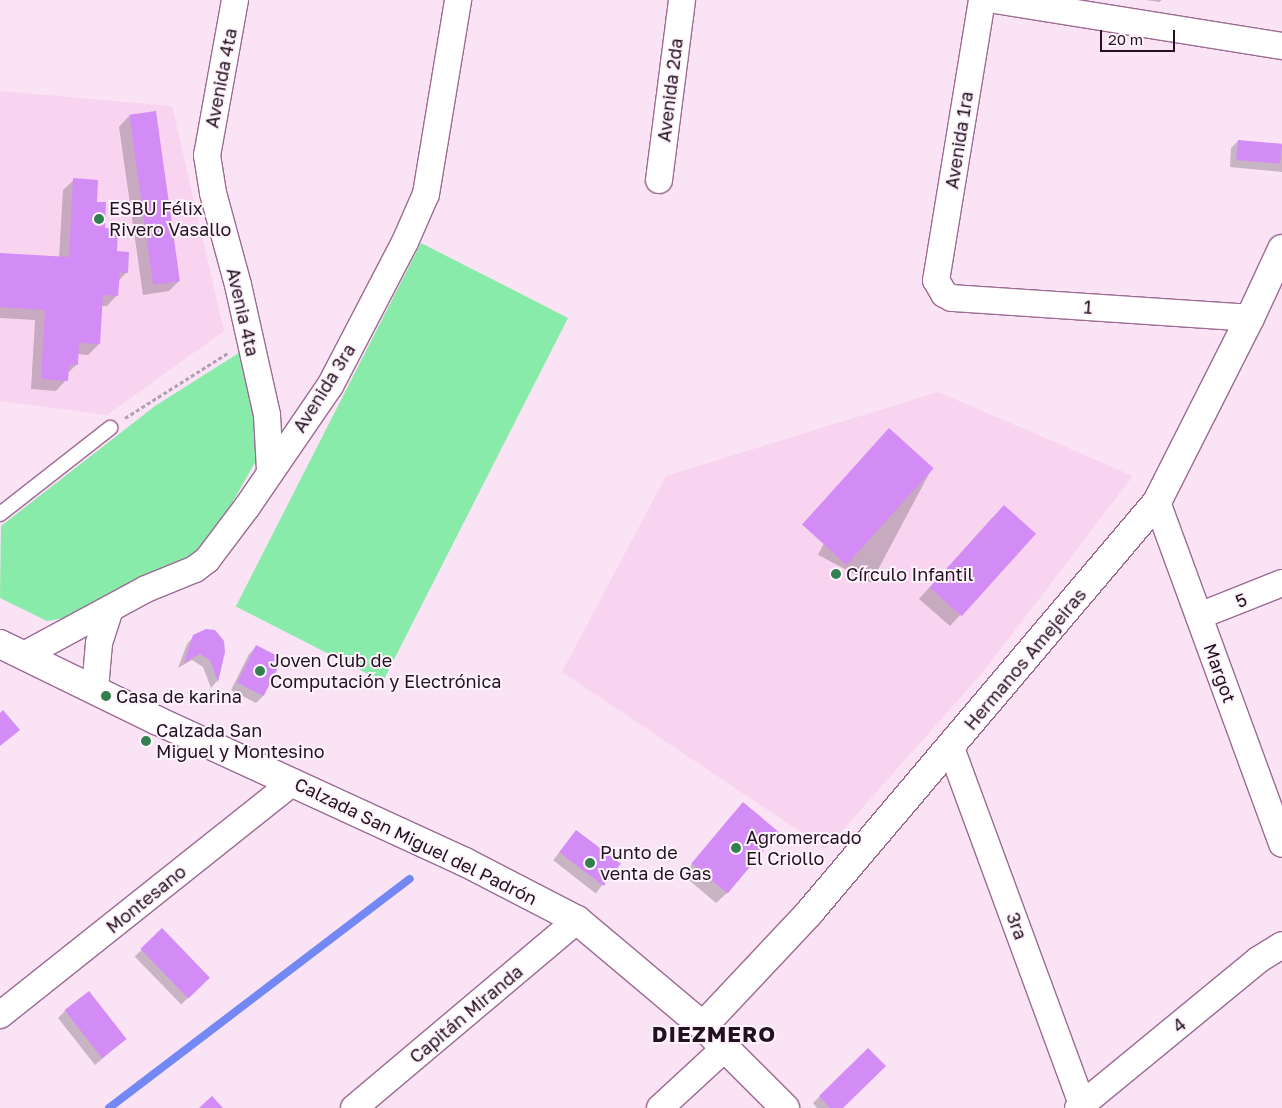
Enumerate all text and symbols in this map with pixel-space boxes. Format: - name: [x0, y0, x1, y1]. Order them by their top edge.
- scale bar: [1102, 20, 1177, 52]
- street label: Avenida 4ta: [201, 26, 241, 130]
- text: 20 m: [1108, 30, 1143, 48]
- street label: Avenida 2da: [653, 37, 687, 143]
- street label: Avenida 1ra: [941, 90, 977, 190]
- place label: ESBU Félix Rivero Vasallo: [109, 198, 231, 240]
- marker: ESBU Félix Rivero Vasallo: [93, 213, 105, 225]
- street label: Avenia 4ta: [222, 266, 264, 358]
- street label: 1: [1083, 296, 1093, 318]
- street label: Avenida 3ra: [288, 340, 360, 436]
- place label: Círculo Infantil: [846, 563, 973, 585]
- marker: Círculo Infantil: [830, 568, 842, 580]
- street label: Hermanos Amejeiras: [959, 584, 1091, 734]
- street label: 5: [1232, 588, 1250, 612]
- street label: Margot: [1199, 640, 1241, 706]
- place label: Joven Club de Computación y Electrónica: [270, 650, 501, 692]
- marker: Joven Club de Computación y Electrónica: [254, 665, 266, 677]
- place label: Casa de karina: [116, 685, 242, 707]
- marker: Casa de karina: [100, 690, 112, 702]
- place label: Calzada San Miguel y Montesino: [156, 720, 325, 762]
- marker: Calzada San Miguel y Montesino: [140, 735, 152, 747]
- street label: Calzada San Miguel del Padrón: [291, 773, 541, 909]
- place label: Agromercado El Criollo: [746, 827, 862, 870]
- place label: Punto de venta de Gas: [600, 842, 711, 884]
- marker: Agromercado El Criollo: [730, 842, 742, 854]
- marker: Punto de venta de Gas: [584, 857, 596, 869]
- street label: Montesano: [102, 860, 190, 938]
- street label: 3ra: [1002, 909, 1032, 943]
- street label: Capitán Miranda: [405, 960, 527, 1068]
- street label: 4: [1168, 1013, 1190, 1037]
- district label: DIEZMERO: [651, 1021, 777, 1047]

